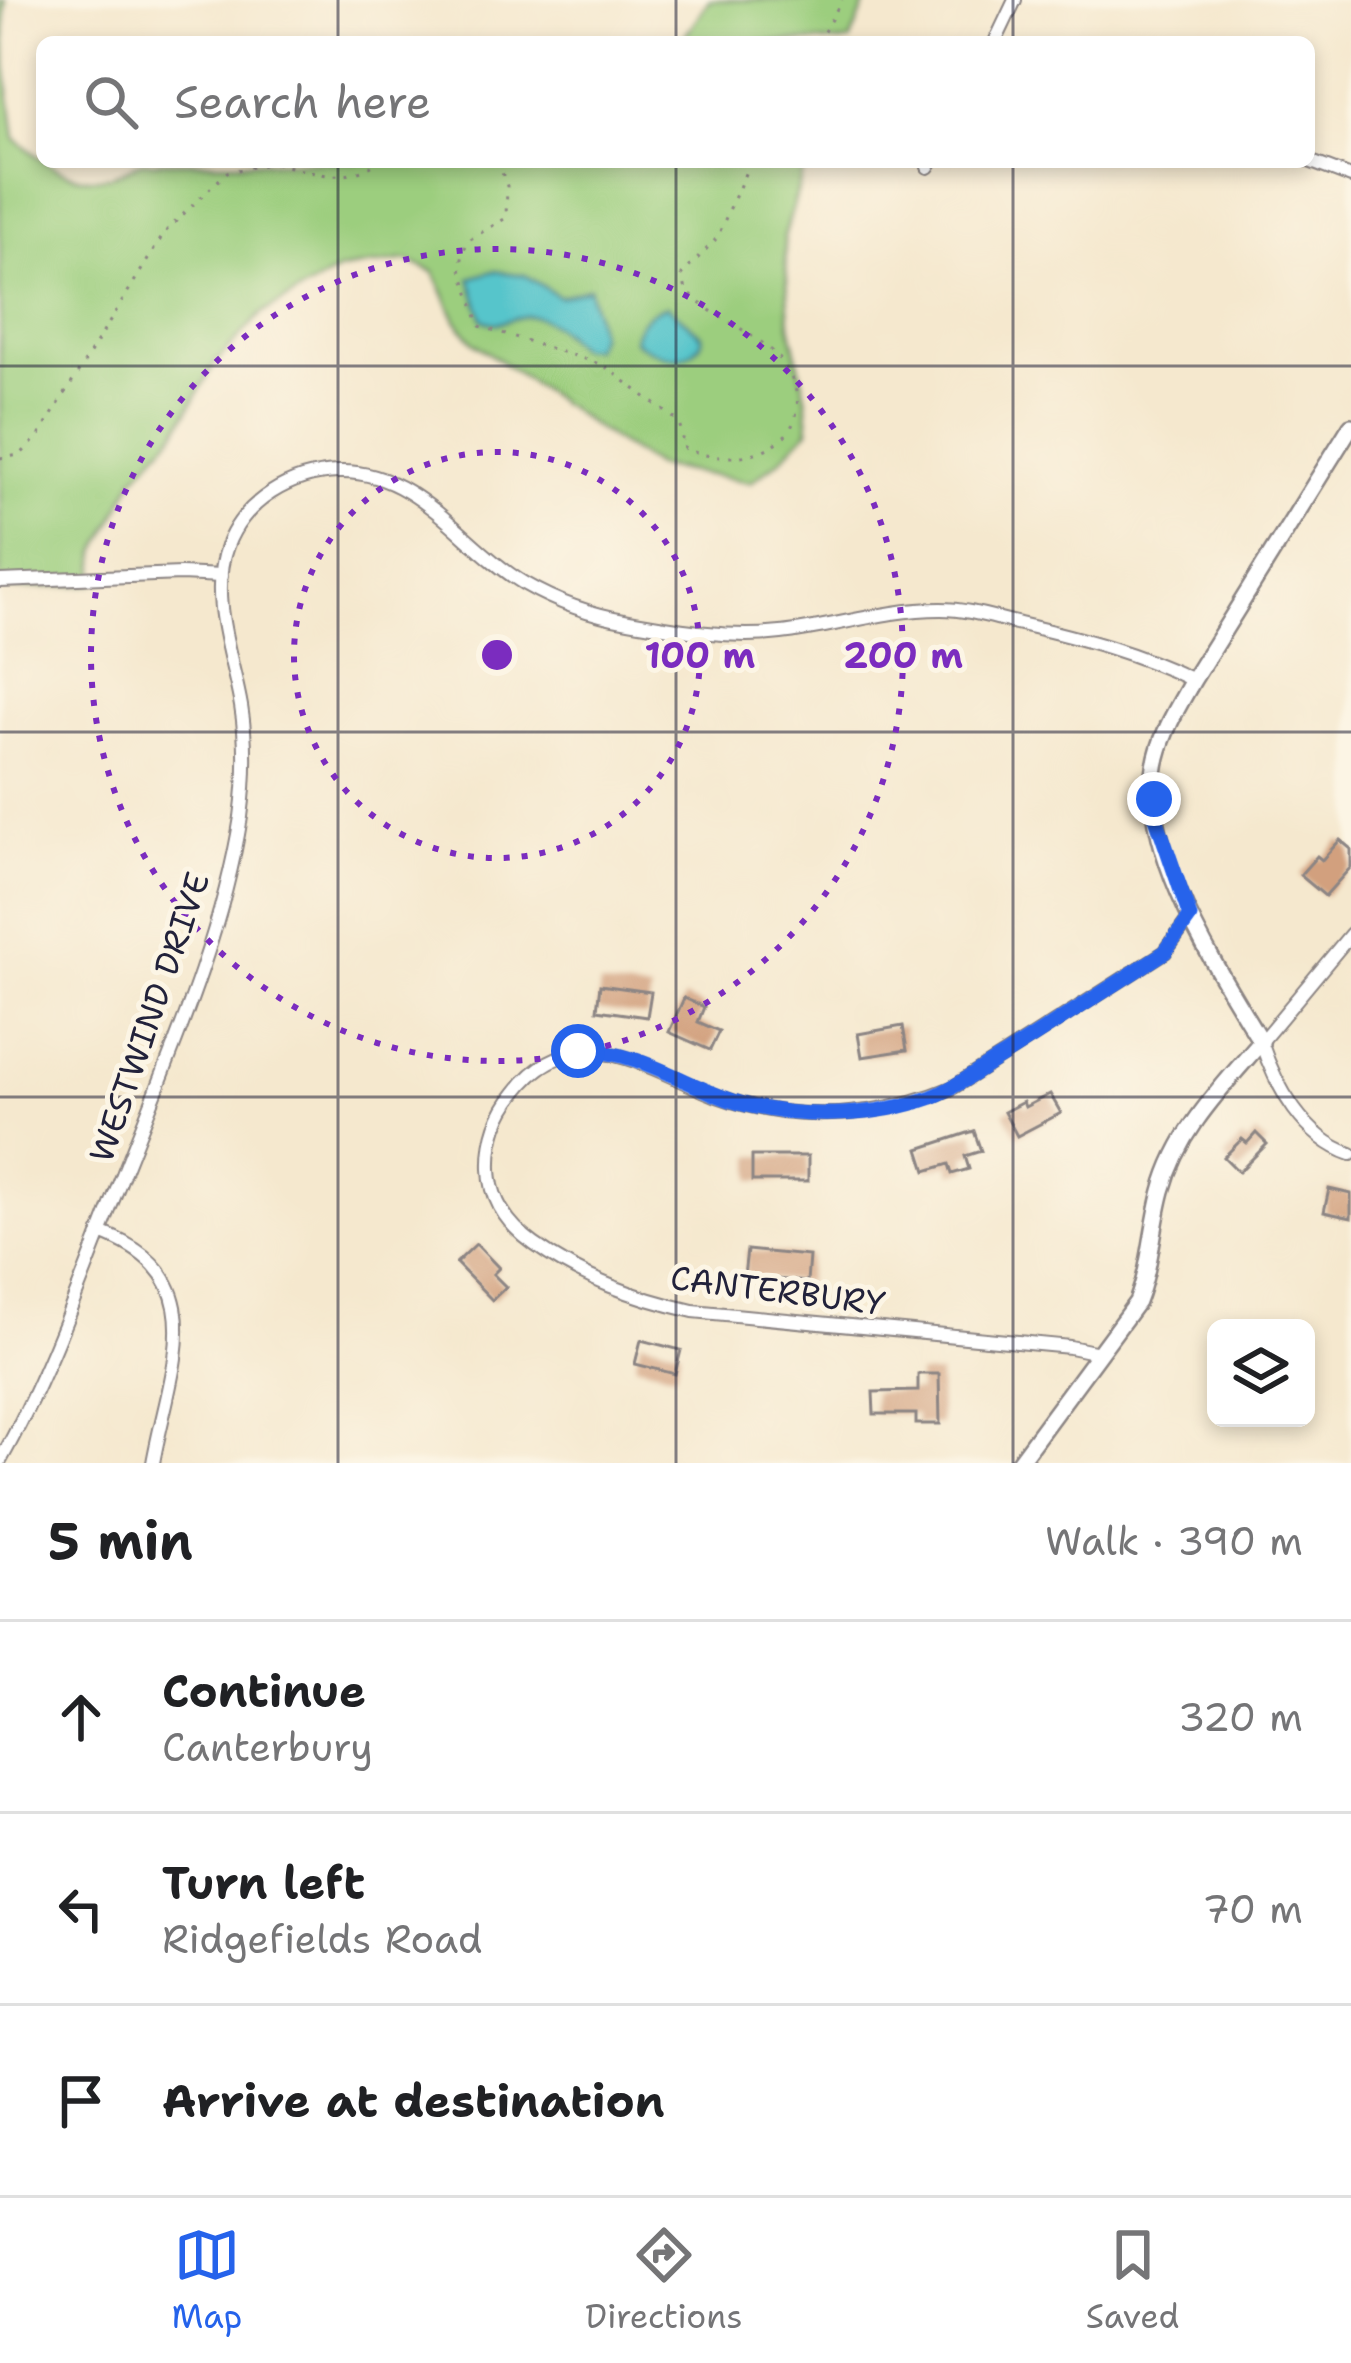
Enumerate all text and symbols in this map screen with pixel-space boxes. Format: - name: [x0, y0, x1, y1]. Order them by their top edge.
- search box: [36, 36, 1315, 168]
- icon: search: [78, 69, 144, 135]
- text: Search here: [174, 72, 431, 132]
- text: 100 m: [645, 631, 756, 680]
- text: 200 m: [843, 631, 963, 680]
- centre of rings: [476, 634, 518, 676]
- route end: [1127, 772, 1181, 826]
- street label: WESTWIND DRIVE: [79, 866, 220, 1168]
- route start: [551, 1024, 605, 1078]
- street label: CANTERBURY: [668, 1255, 888, 1326]
- map controls: [1207, 1319, 1315, 1427]
- button: layers: [1207, 1319, 1315, 1427]
- text: 5 min: [48, 1507, 193, 1575]
- text: Walk · 390 m: [1045, 1515, 1303, 1567]
- text: Continue: [162, 1661, 366, 1721]
- icon: ahead: [48, 1684, 114, 1750]
- text: 320 m: [1178, 1691, 1303, 1743]
- text: Canterbury: [162, 1721, 373, 1773]
- text: Turn left: [162, 1853, 365, 1913]
- icon: left: [48, 1876, 114, 1942]
- text: 70 m: [1202, 1883, 1303, 1935]
- text: Ridgefields Road: [162, 1913, 483, 1965]
- icon: arrive: [48, 2068, 114, 2134]
- text: Arrive at destination: [162, 2071, 665, 2131]
- tab: Map: [172, 2222, 242, 2339]
- tab: Directions: [585, 2222, 743, 2339]
- tab: Saved: [1086, 2222, 1179, 2339]

